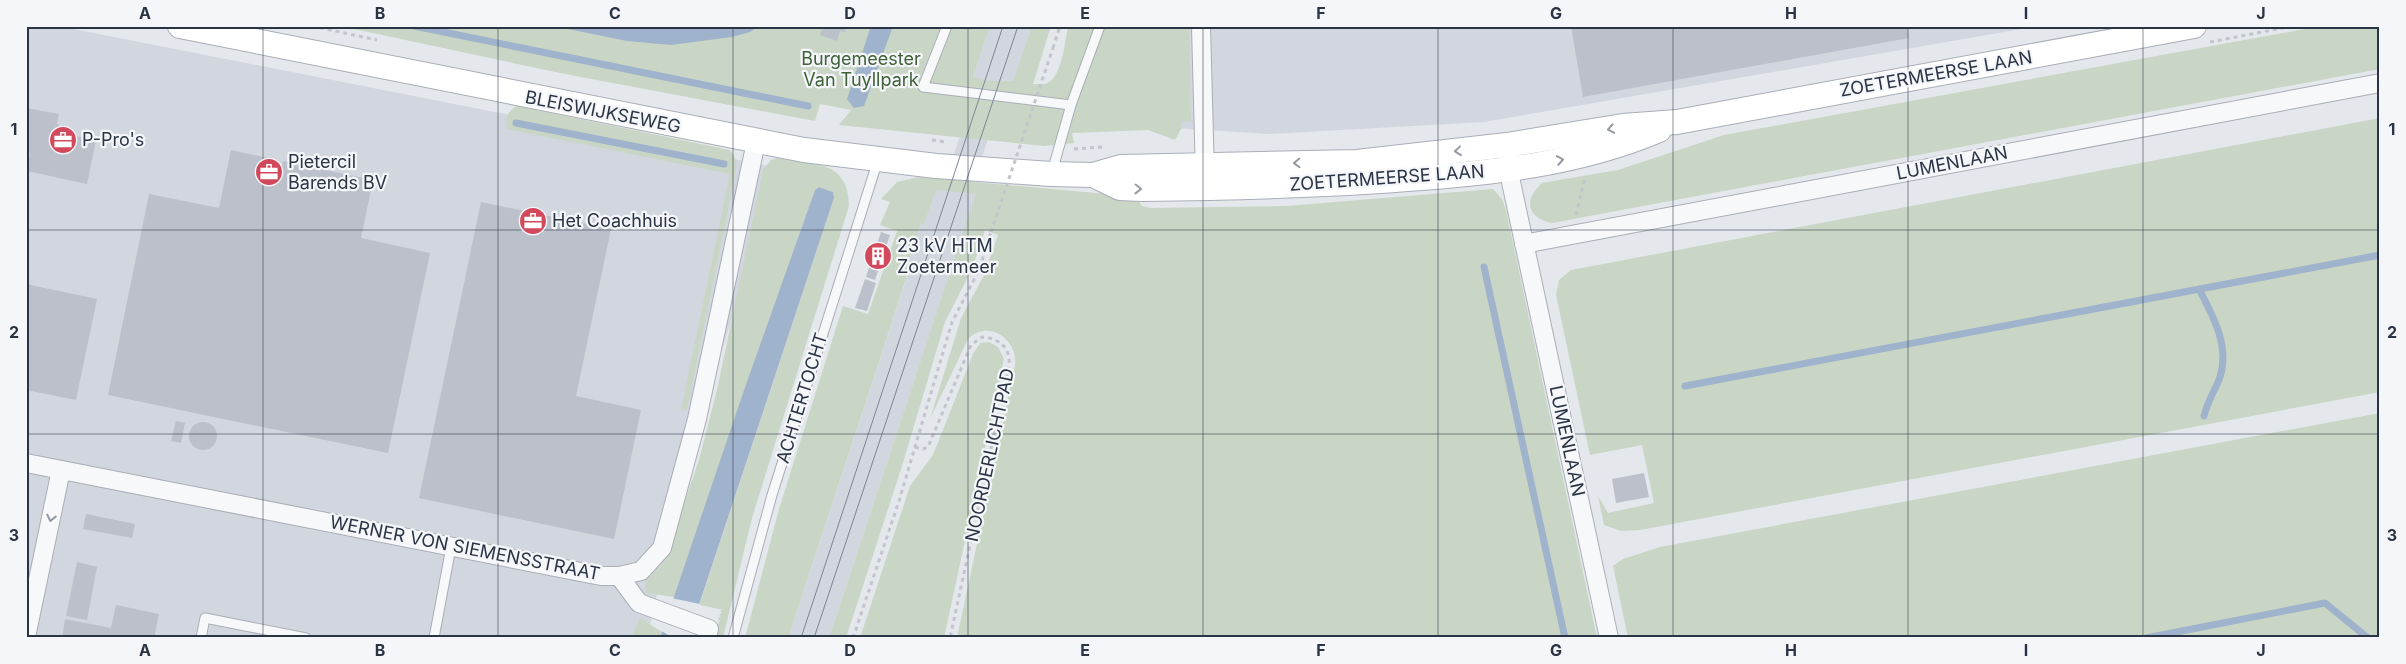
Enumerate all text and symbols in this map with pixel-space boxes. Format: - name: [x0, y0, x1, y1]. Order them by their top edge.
- text: A: [139, 3, 151, 23]
- text: B: [375, 3, 385, 23]
- text: C: [609, 3, 621, 23]
- text: D: [844, 3, 856, 23]
- text: E: [1080, 3, 1090, 23]
- text: F: [1316, 3, 1326, 23]
- text: G: [1550, 3, 1562, 23]
- text: H: [1785, 3, 1797, 23]
- text: I: [2024, 3, 2028, 23]
- text: J: [2256, 3, 2266, 23]
- street label: ZOETERMEERSE LAAN: [1838, 46, 2034, 101]
- park label: Burgemeester Van Tuyllpark: [801, 48, 921, 90]
- street label: BLEISWIJKSEWEG: [523, 86, 683, 137]
- text: 1: [11, 119, 17, 139]
- text: 1: [2389, 119, 2395, 139]
- one-way arrow: [1607, 123, 1615, 133]
- office icon: P-Pro's: [48, 125, 78, 155]
- place label: P-Pro's: [82, 129, 144, 150]
- street label: LUMENLAAN: [1894, 141, 2009, 184]
- one-way arrow: [1454, 145, 1462, 156]
- place label: Pietercil Barends BV: [288, 151, 387, 193]
- one-way arrow: [1555, 156, 1564, 166]
- office icon: Pietercil Barends BV: [254, 157, 284, 187]
- one-way arrow: [1292, 158, 1300, 169]
- street label: ZOETERMEERSE LAAN: [1289, 160, 1485, 195]
- one-way arrow: [1135, 183, 1143, 194]
- office icon: Het Coachhuis: [518, 206, 548, 236]
- place label: Het Coachhuis: [552, 210, 677, 231]
- place label: 23 kV HTM Zoetermeer: [897, 235, 997, 277]
- building icon: 23 kV HTM Zoetermeer: [863, 241, 893, 271]
- text: 2: [9, 322, 19, 342]
- text: 2: [2387, 322, 2397, 342]
- street label: ACHTERTOCHT: [772, 330, 831, 466]
- street label: NOORDERLICHTPAD: [961, 366, 1018, 544]
- street label: LUMENLAAN: [1545, 383, 1590, 498]
- street label: WERNER VON SIEMENSSTRAAT: [328, 511, 602, 584]
- one-way arrow: [47, 513, 57, 522]
- text: 3: [9, 525, 19, 545]
- text: 3: [2387, 525, 2397, 545]
- text: A: [139, 640, 151, 660]
- text: B: [375, 640, 385, 660]
- text: C: [609, 640, 621, 660]
- text: D: [844, 640, 856, 660]
- text: E: [1080, 640, 1090, 660]
- text: F: [1316, 640, 1326, 660]
- text: G: [1550, 640, 1562, 660]
- text: H: [1785, 640, 1797, 660]
- text: I: [2024, 640, 2028, 660]
- text: J: [2256, 640, 2266, 660]

